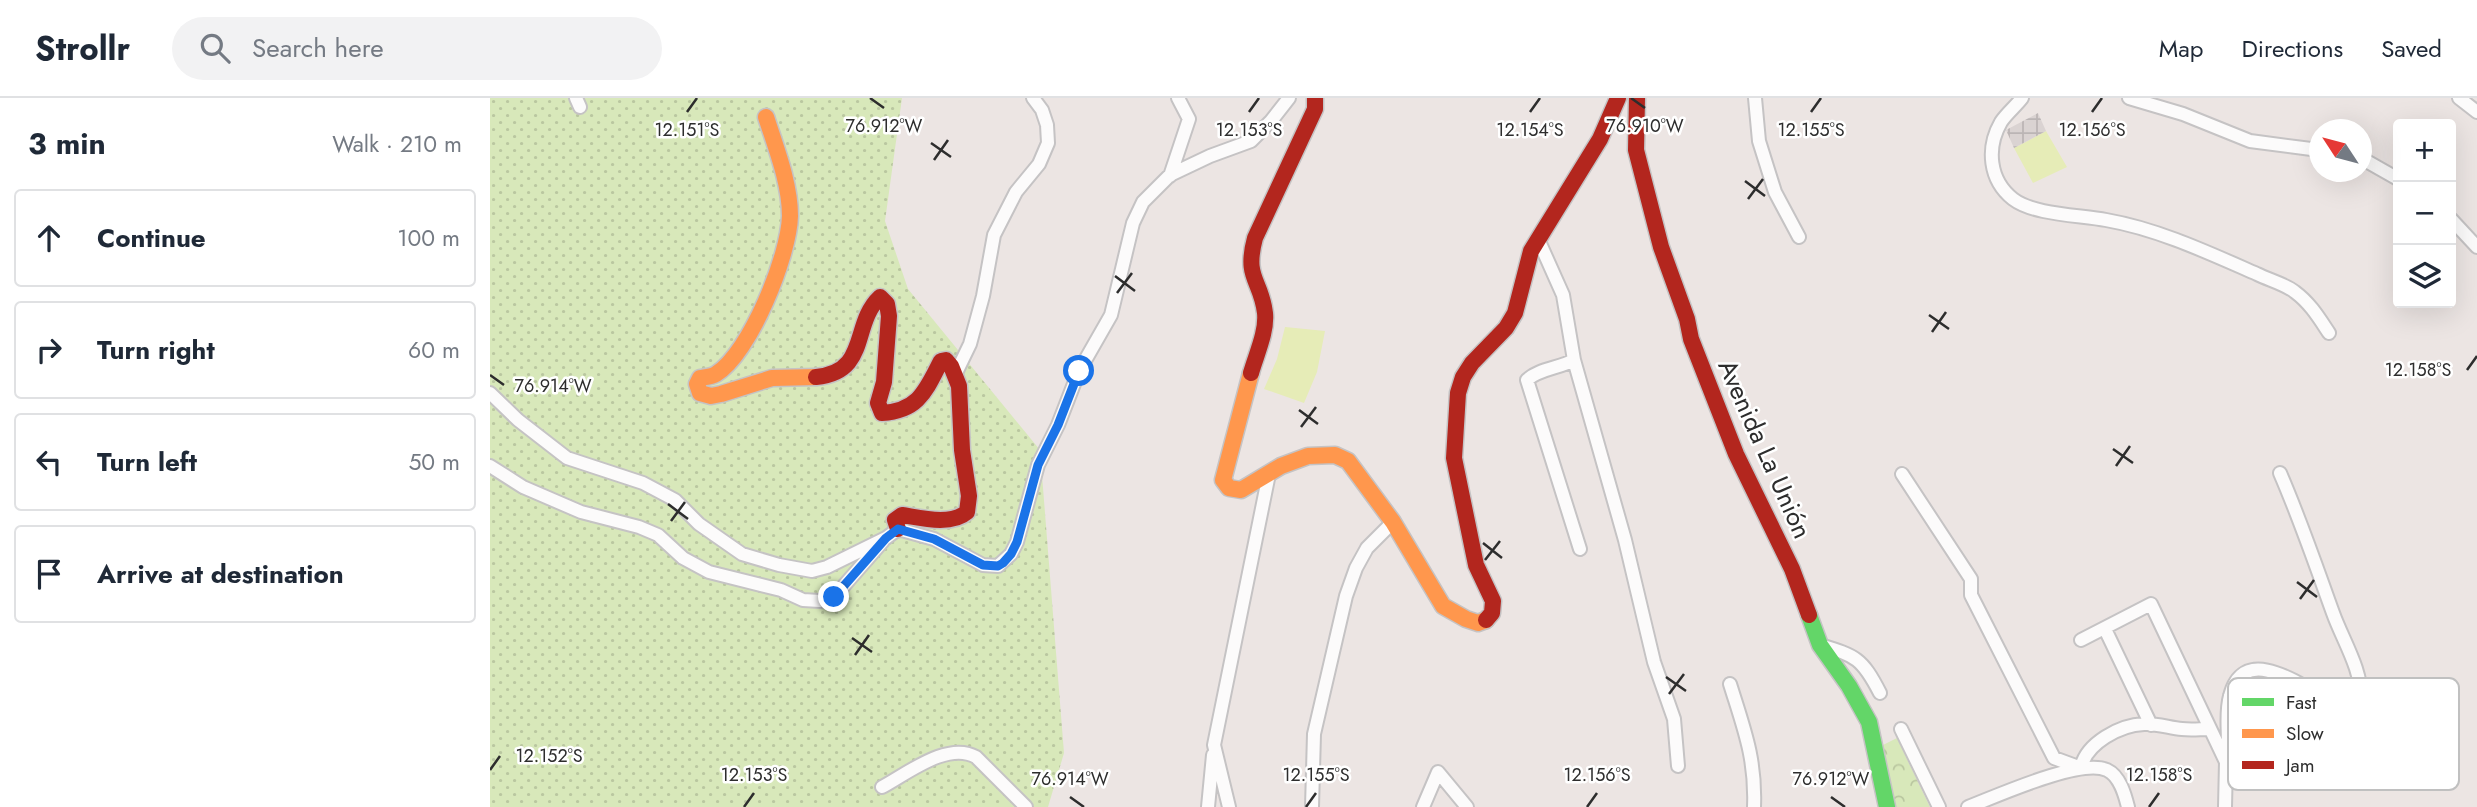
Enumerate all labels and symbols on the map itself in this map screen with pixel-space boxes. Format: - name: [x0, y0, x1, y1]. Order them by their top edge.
- text: 76.912°W: [846, 113, 923, 139]
- text: 76.910°W: [1606, 113, 1684, 139]
- text: 12.151°S: [655, 117, 720, 143]
- text: 12.153°S: [1216, 117, 1282, 143]
- text: 12.154°S: [1496, 117, 1564, 143]
- text: 12.155°S: [1777, 117, 1845, 143]
- text: 12.156°S: [2058, 117, 2126, 143]
- north arrow: [2309, 119, 2372, 182]
- street label: Avenida La Unión: [1709, 353, 1821, 545]
- route start: [1063, 355, 1094, 386]
- text: 12.158°S: [2385, 357, 2451, 383]
- text: 76.914°W: [514, 373, 592, 399]
- route end: [818, 581, 849, 612]
- legend: [2228, 678, 2459, 790]
- text: Fast: [2286, 689, 2317, 716]
- text: Slow: [2286, 720, 2324, 747]
- text: 12.152°S: [515, 743, 583, 769]
- text: Jam: [2283, 752, 2315, 779]
- text: 12.153°S: [721, 762, 787, 788]
- text: 12.155°S: [1282, 762, 1350, 788]
- text: 12.156°S: [1563, 762, 1631, 788]
- text: 12.158°S: [2126, 762, 2192, 788]
- text: 76.914°W: [1031, 766, 1109, 792]
- text: 76.912°W: [1793, 766, 1870, 792]

